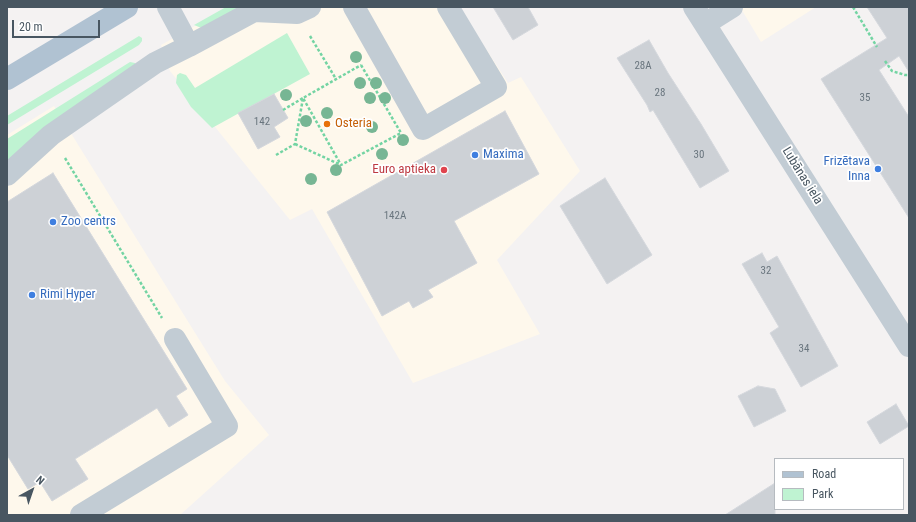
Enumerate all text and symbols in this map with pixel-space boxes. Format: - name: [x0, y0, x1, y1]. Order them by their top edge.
- scale bar: [14, 12, 102, 38]
- text: 20 m: [19, 20, 43, 34]
- house number: 28A: [634, 59, 652, 73]
- house number: 28: [655, 86, 665, 100]
- house number: 35: [860, 91, 870, 105]
- house number: 142: [254, 115, 270, 129]
- place label: Osteria: [335, 116, 372, 132]
- marker: Osteria: [322, 119, 332, 129]
- street label: Lubānas iela: [778, 144, 826, 208]
- place label: Maxima: [483, 147, 524, 163]
- house number: 30: [694, 148, 704, 162]
- marker: Maxima: [470, 150, 480, 160]
- place label: Frizētava Inna: [824, 154, 870, 185]
- place label: Euro aptieka: [372, 162, 436, 178]
- marker: Frizētava Inna: [873, 164, 883, 174]
- marker: Euro aptieka: [439, 165, 449, 175]
- house number: 142A: [384, 209, 406, 223]
- place label: Zoo centrs: [61, 214, 116, 230]
- marker: Zoo centrs: [48, 217, 58, 227]
- house number: 32: [761, 264, 771, 278]
- place label: Rimi Hyper: [40, 287, 96, 303]
- marker: Rimi Hyper: [27, 290, 37, 300]
- house number: 34: [799, 342, 809, 356]
- legend: [774, 458, 904, 510]
- text: Road: [812, 467, 836, 481]
- north arrow: [12, 470, 52, 510]
- text: N: [33, 473, 47, 488]
- text: Park: [812, 487, 833, 501]

